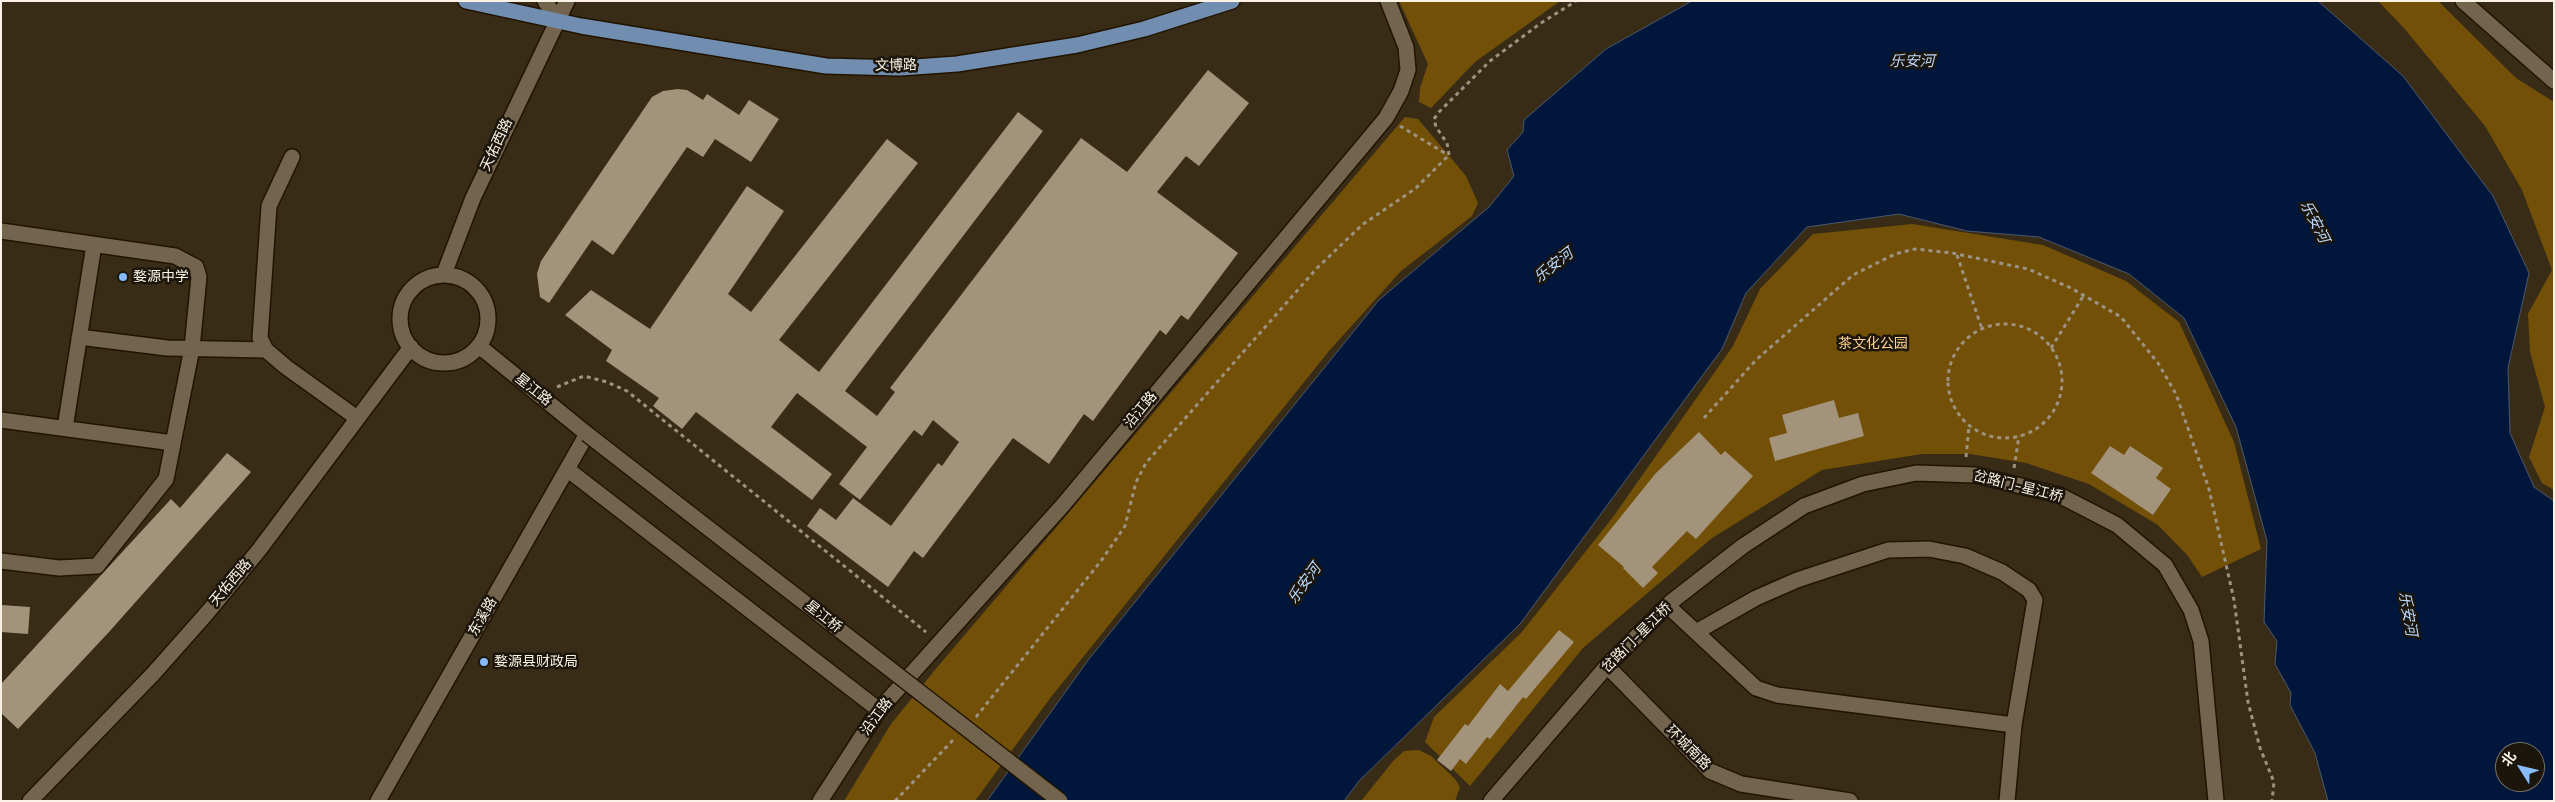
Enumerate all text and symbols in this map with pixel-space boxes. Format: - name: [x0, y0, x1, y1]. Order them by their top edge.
- water label: 乐安河: [1890, 53, 1934, 71]
- street label: 文博路: [875, 57, 917, 75]
- street label: 天佑西路: [478, 116, 516, 174]
- water label: 乐安河: [2296, 198, 2332, 246]
- water label: 乐安河: [1531, 245, 1577, 287]
- place label: 婺源中学: [133, 269, 189, 285]
- marker: 婺源中学: [117, 271, 129, 283]
- park label: 茶文化公园: [1838, 336, 1908, 352]
- street label: 星江路: [511, 370, 555, 410]
- street label: 沿江路: [1121, 389, 1161, 431]
- street label: 岔路门-星江桥: [1972, 468, 2064, 506]
- street label: 天佑西路: [207, 556, 255, 610]
- water label: 乐安河: [1284, 561, 1326, 607]
- water label: 乐安河: [2394, 590, 2420, 638]
- street label: 东溪路: [465, 595, 501, 639]
- street label: 星江桥: [801, 597, 845, 637]
- street label: 岔路门-星江桥: [1599, 600, 1675, 676]
- place label: 婺源县财政局: [494, 654, 578, 670]
- marker: 婺源县财政局: [478, 656, 490, 668]
- street label: 沿江路: [858, 695, 896, 739]
- street label: 环城南路: [1662, 722, 1714, 774]
- north arrow: [2495, 742, 2545, 792]
- text: 北: [2497, 748, 2520, 770]

